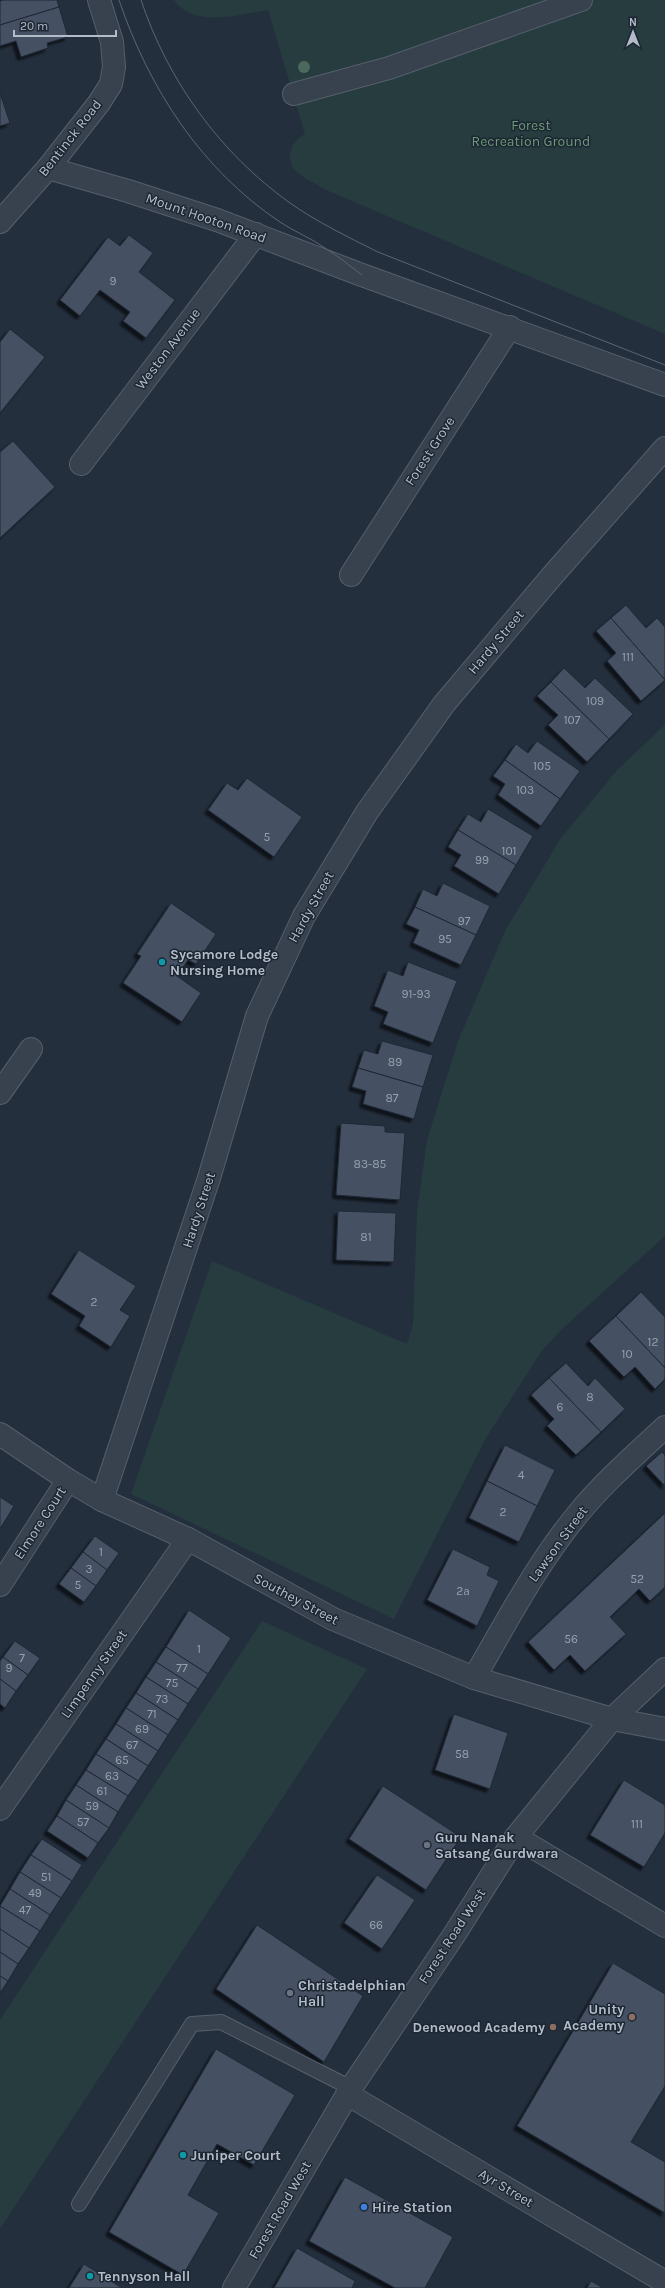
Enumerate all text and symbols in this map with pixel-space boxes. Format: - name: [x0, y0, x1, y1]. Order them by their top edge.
- scale bar: [14, 12, 116, 38]
- north arrow: [613, 12, 653, 52]
- text: N: [629, 16, 637, 29]
- text: 20 m: [20, 19, 48, 33]
- street label: Bentinck Road: [35, 96, 105, 180]
- park label: Forest Recreation Ground: [472, 117, 590, 150]
- street label: Mount Hooton Road: [143, 189, 269, 247]
- house number: 9: [110, 274, 117, 288]
- street label: Weston Avenue: [132, 305, 204, 393]
- street label: Forest Grove: [401, 413, 459, 489]
- street label: Hardy Street: [464, 606, 528, 678]
- house number: 111: [622, 650, 634, 664]
- house number: 109: [586, 694, 604, 708]
- house number: 107: [564, 713, 581, 727]
- house number: 105: [533, 759, 551, 773]
- house number: 103: [516, 783, 534, 797]
- house number: 5: [264, 830, 271, 844]
- house number: 101: [501, 844, 517, 858]
- house number: 99: [475, 853, 489, 867]
- street label: Hardy Street: [284, 868, 338, 946]
- house number: 97: [458, 914, 471, 928]
- house number: 95: [438, 932, 452, 946]
- place label: Sycamore Lodge Nursing Home: [170, 946, 278, 979]
- marker: Sycamore Lodge Nursing Home: [157, 957, 167, 967]
- house number: 91-93: [401, 987, 431, 1001]
- house number: 89: [388, 1055, 402, 1069]
- house number: 87: [385, 1091, 399, 1105]
- house number: 83-85: [354, 1157, 387, 1171]
- street label: Hardy Street: [179, 1170, 219, 1250]
- house number: 81: [360, 1230, 372, 1244]
- house number: 2: [91, 1295, 98, 1309]
- house number: 12: [648, 1335, 659, 1349]
- house number: 10: [621, 1347, 633, 1361]
- house number: 8: [586, 1390, 594, 1404]
- house number: 6: [557, 1400, 564, 1414]
- house number: 4: [518, 1468, 525, 1482]
- street label: Elmore Court: [10, 1484, 70, 1562]
- street label: Lawson Street: [525, 1503, 591, 1585]
- house number: 2: [500, 1505, 507, 1519]
- house number: 1: [99, 1545, 103, 1559]
- house number: 3: [85, 1562, 93, 1576]
- street label: Southey Street: [251, 1569, 341, 1629]
- house number: 52: [630, 1572, 644, 1586]
- house number: 5: [75, 1578, 82, 1592]
- house number: 2a: [456, 1584, 470, 1598]
- street label: Limpenny Street: [57, 1626, 131, 1722]
- house number: 56: [564, 1632, 578, 1646]
- house number: 1: [197, 1642, 201, 1656]
- house number: 7: [19, 1651, 25, 1665]
- house number: 9: [6, 1661, 13, 1675]
- house number: 77: [176, 1661, 188, 1675]
- house number: 75: [166, 1676, 178, 1690]
- house number: 73: [156, 1692, 168, 1706]
- house number: 71: [147, 1707, 157, 1721]
- house number: 69: [135, 1722, 149, 1736]
- house number: 67: [126, 1738, 139, 1752]
- house number: 58: [455, 1747, 469, 1761]
- house number: 65: [115, 1753, 129, 1767]
- house number: 63: [105, 1769, 119, 1783]
- house number: 61: [97, 1784, 107, 1798]
- house number: 59: [85, 1799, 99, 1813]
- house number: 57: [77, 1815, 90, 1829]
- house number: 111: [631, 1817, 643, 1831]
- place label: Guru Nanak Satsang Gurdwara: [435, 1829, 558, 1862]
- marker: Guru Nanak Satsang Gurdwara: [422, 1840, 432, 1850]
- house number: 51: [41, 1870, 51, 1884]
- street label: Forest Road West: [415, 1885, 489, 1987]
- house number: 49: [28, 1886, 42, 1900]
- house number: 47: [19, 1903, 32, 1917]
- house number: 66: [369, 1918, 383, 1932]
- place label: Christadelphian Hall: [298, 1977, 406, 2010]
- marker: Christadelphian Hall: [285, 1988, 295, 1998]
- place label: Unity Academy: [563, 2001, 624, 2034]
- marker: Unity Academy: [627, 2012, 637, 2022]
- place label: Denewood Academy: [413, 2019, 545, 2036]
- marker: Denewood Academy: [548, 2022, 558, 2032]
- place label: Juniper Court: [191, 2147, 281, 2164]
- marker: Juniper Court: [178, 2150, 188, 2160]
- street label: Forest Road West: [245, 2158, 315, 2262]
- street label: Ayr Street: [475, 2165, 537, 2211]
- place label: Hire Station: [372, 2199, 452, 2216]
- marker: Hire Station: [359, 2202, 369, 2212]
- place label: Tennyson Hall: [98, 2268, 190, 2285]
- marker: Tennyson Hall: [85, 2271, 95, 2281]

